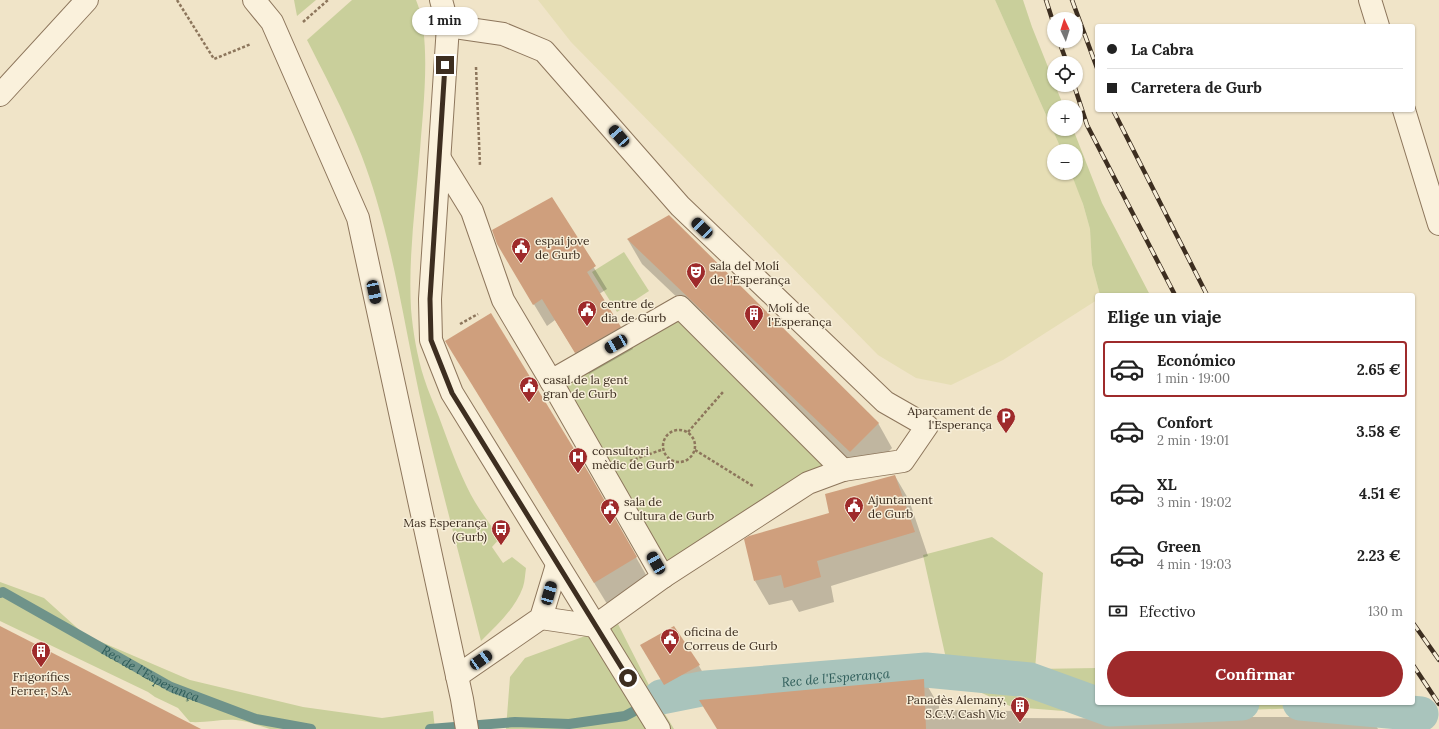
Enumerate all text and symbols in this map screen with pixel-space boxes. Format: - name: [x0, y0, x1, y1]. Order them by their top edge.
- callout: 1 min: [412, 7, 478, 35]
- text: 1 min: [428, 12, 462, 29]
- north arrow: [1047, 12, 1083, 48]
- map controls: [1047, 12, 1083, 180]
- text: La Cabra: [1131, 40, 1194, 59]
- route end: [436, 56, 454, 74]
- button: locate: [1047, 56, 1083, 92]
- text: Carretera de Gurb: [1131, 78, 1262, 97]
- button: +: [1047, 100, 1083, 136]
- car: [607, 123, 631, 149]
- button: −: [1047, 144, 1083, 180]
- car: [689, 215, 715, 241]
- place label: espai jove de Gurb: [535, 233, 590, 262]
- public building icon: espai jove de Gurb: [510, 236, 532, 264]
- place label: sala del Molí de l'Esperança: [710, 258, 790, 287]
- theatre icon: sala del Molí de l'Esperança: [685, 261, 707, 289]
- car: [366, 279, 382, 305]
- place label: centre de dia de Gurb: [601, 296, 666, 325]
- public building icon: centre de dia de Gurb: [576, 299, 598, 327]
- place label: Molí de l'Esperança: [768, 300, 832, 329]
- building icon: Molí de l'Esperança: [743, 303, 765, 331]
- text: Elige un viaje: [1107, 305, 1222, 328]
- car: [603, 333, 629, 355]
- icon: car: [1109, 351, 1145, 387]
- text: Económico: [1157, 351, 1236, 370]
- text: 2.65 €: [1357, 360, 1401, 379]
- text: 1 min · 19:00: [1157, 370, 1230, 387]
- place label: casal de la gent gran de Gurb: [543, 372, 628, 401]
- public building icon: casal de la gent gran de Gurb: [518, 375, 540, 403]
- place label: Aparcament de l'Esperança: [907, 403, 992, 432]
- parking icon: Aparcament de l'Esperança: [995, 406, 1017, 434]
- icon: car: [1109, 413, 1145, 449]
- text: Confort: [1157, 413, 1213, 432]
- text: 3.58 €: [1356, 422, 1401, 441]
- text: 2 min · 19:01: [1157, 432, 1229, 449]
- place label: consultori mèdic de Gurb: [592, 443, 675, 472]
- hospital icon: consultori mèdic de Gurb: [567, 446, 589, 474]
- icon: car: [1109, 475, 1145, 511]
- text: XL: [1157, 475, 1177, 494]
- text: 4.51 €: [1359, 484, 1401, 503]
- place label: Ajuntament de Gurb: [867, 492, 933, 521]
- place label: sala de Cultura de Gurb: [624, 494, 714, 523]
- text: 3 min · 19:02: [1157, 494, 1231, 511]
- public building icon: Ajuntament de Gurb: [843, 495, 865, 523]
- public building icon: sala de Cultura de Gurb: [599, 497, 621, 525]
- place label: Mas Esperança (Gurb): [403, 515, 487, 545]
- bus stop icon: Mas Esperança (Gurb): [490, 518, 512, 546]
- icon: car: [1109, 537, 1145, 573]
- text: Green: [1157, 537, 1201, 556]
- text: 2.23 €: [1357, 546, 1401, 565]
- car: [645, 550, 667, 576]
- text: 4 min · 19:03: [1157, 556, 1232, 573]
- car: [540, 580, 558, 606]
- icon: cash: [1107, 600, 1129, 622]
- text: Efectivo: [1139, 602, 1196, 621]
- text: 130 m: [1368, 603, 1403, 620]
- place label: oficina de Correus de Gurb: [684, 624, 777, 653]
- public building icon: oficina de Correus de Gurb: [659, 627, 681, 655]
- building icon: Frigorífics Ferrer, S.A.: [30, 640, 52, 668]
- water label: Rec de l'Esperança: [99, 641, 203, 706]
- car: [468, 648, 494, 672]
- button: Confirmar: [1107, 651, 1403, 697]
- water label: Rec de l'Esperança: [781, 664, 891, 690]
- place label: Frigorífics Ferrer, S.A.: [10, 669, 72, 698]
- route start: [619, 669, 637, 687]
- place label: Panadès Alemany, S.C.V. Cash Vic: [907, 692, 1006, 721]
- building icon: Panadès Alemany, S.C.V. Cash Vic: [1009, 695, 1031, 723]

